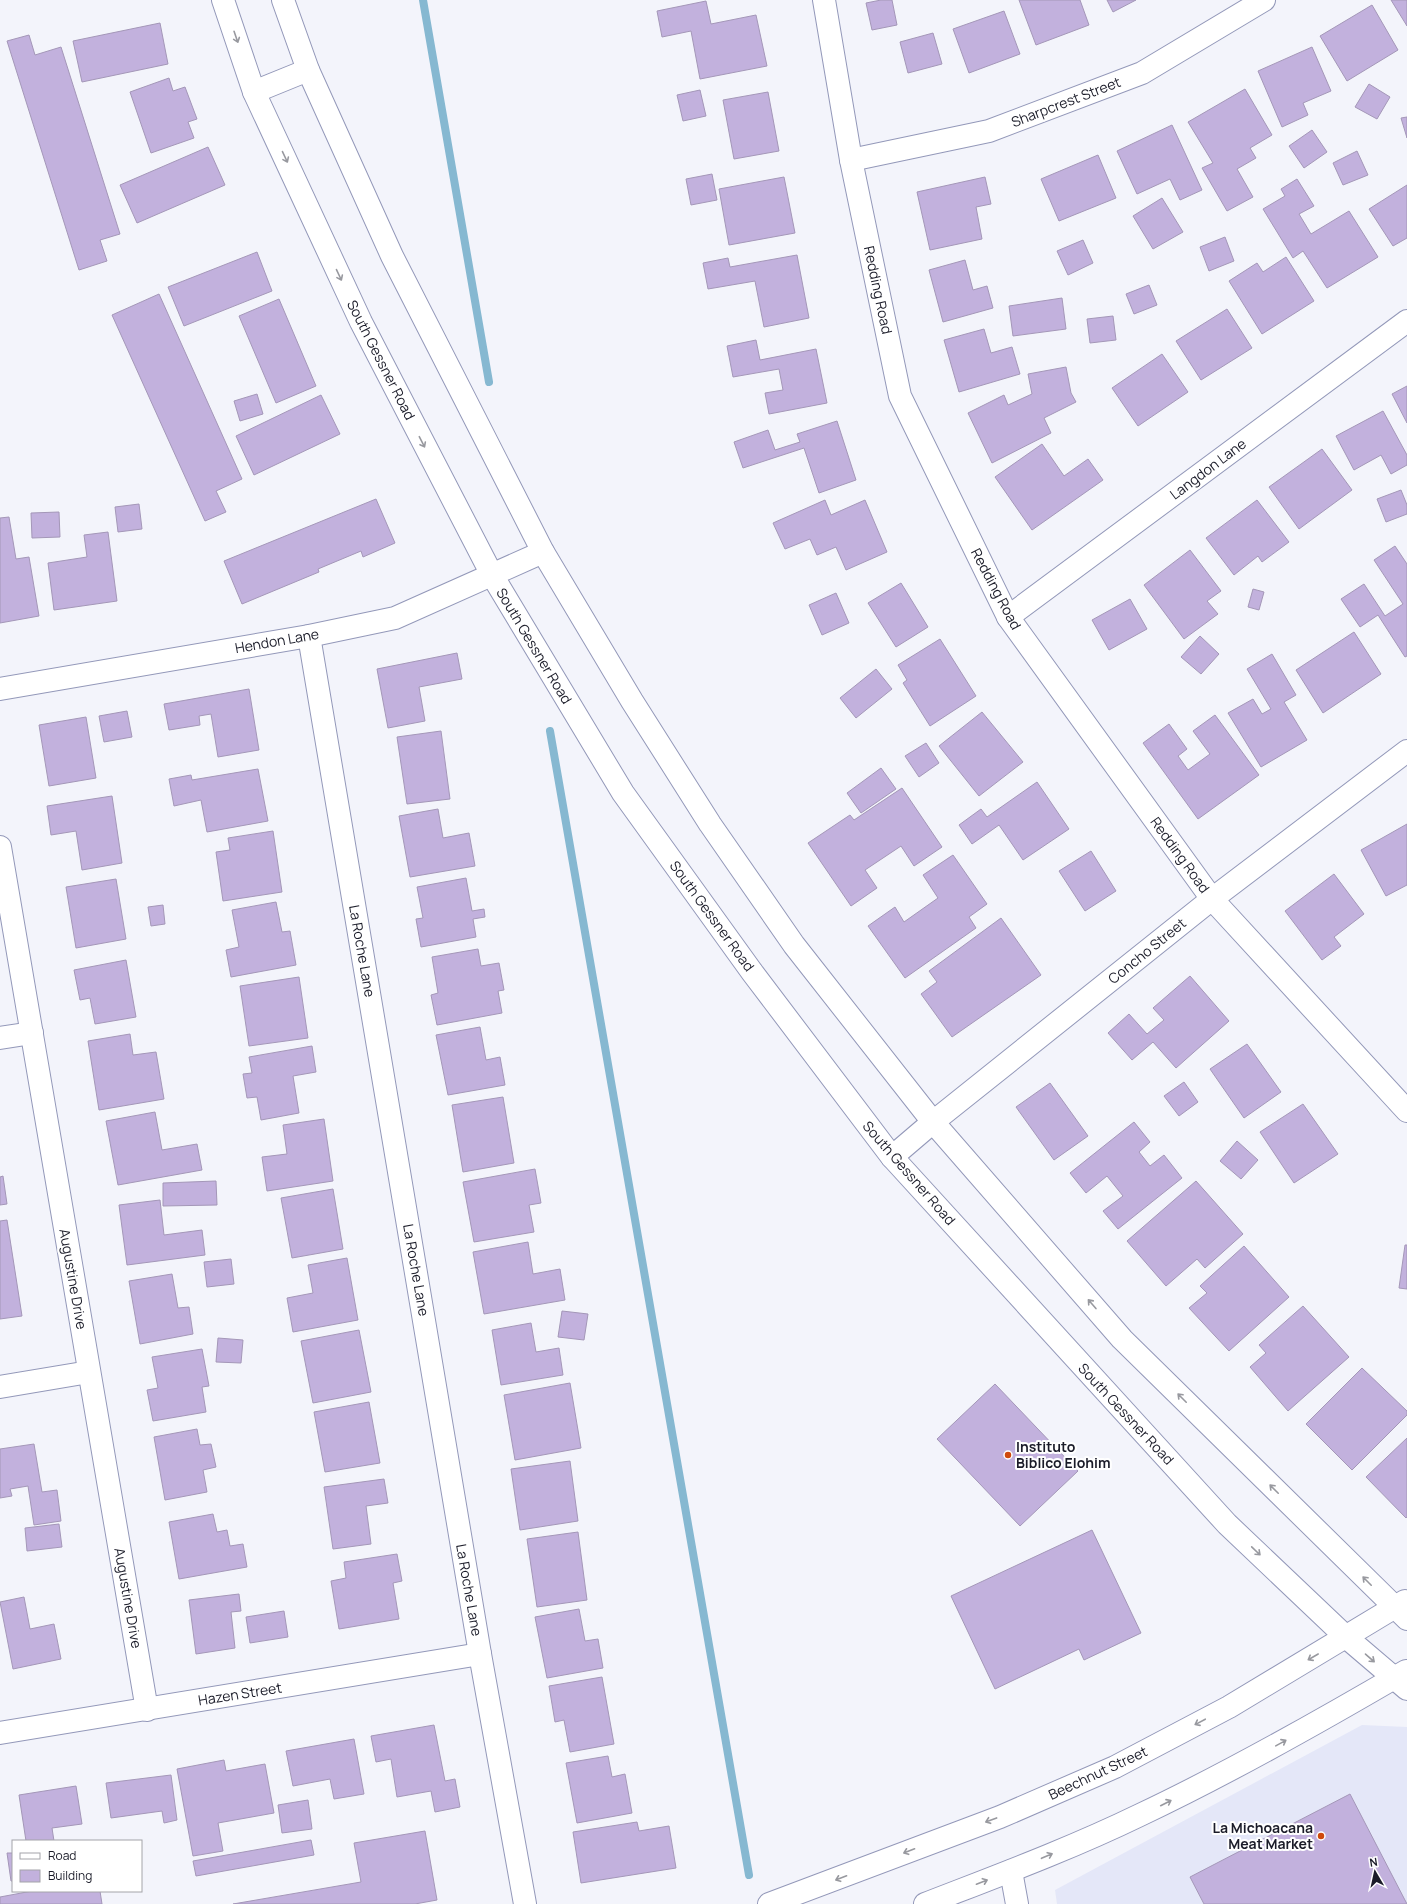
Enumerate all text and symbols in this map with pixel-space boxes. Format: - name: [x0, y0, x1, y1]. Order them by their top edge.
- one-way arrow: [233, 30, 240, 43]
- street label: Sharpcrest Street: [1008, 72, 1124, 131]
- one-way arrow: [282, 151, 289, 163]
- street label: Redding Road: [860, 244, 897, 336]
- one-way arrow: [336, 269, 343, 281]
- street label: South Gessner Road: [343, 297, 420, 423]
- street label: Langdon Lane: [1166, 434, 1250, 503]
- one-way arrow: [419, 435, 427, 447]
- street label: Redding Road: [967, 545, 1026, 633]
- street label: South Gessner Road: [492, 584, 577, 707]
- street label: Hendon Lane: [233, 624, 320, 657]
- street label: Redding Road: [1146, 813, 1214, 896]
- street label: South Gessner Road: [666, 857, 759, 975]
- street label: La Roche Lane: [345, 903, 380, 998]
- street label: Concho Street: [1104, 913, 1190, 988]
- street label: South Gessner Road: [859, 1117, 960, 1229]
- street label: La Roche Lane: [399, 1222, 434, 1317]
- street label: Augustine Drive: [55, 1227, 92, 1331]
- one-way arrow: [1087, 1299, 1096, 1310]
- street label: South Gessner Road: [1074, 1359, 1178, 1468]
- one-way arrow: [1177, 1393, 1187, 1403]
- place label: Instituto Biblico Elohim: [1016, 1437, 1111, 1472]
- marker: Instituto Biblico Elohim: [1003, 1450, 1013, 1460]
- one-way arrow: [1269, 1485, 1279, 1494]
- street label: La Roche Lane: [452, 1542, 487, 1637]
- street label: Augustine Drive: [110, 1546, 147, 1650]
- one-way arrow: [1251, 1546, 1261, 1556]
- one-way arrow: [1362, 1576, 1372, 1586]
- one-way arrow: [1365, 1653, 1375, 1662]
- one-way arrow: [1307, 1654, 1319, 1662]
- street label: Hazen Street: [197, 1677, 283, 1709]
- one-way arrow: [1194, 1719, 1206, 1726]
- one-way arrow: [1275, 1738, 1287, 1746]
- street label: Beechnut Street: [1045, 1741, 1151, 1804]
- one-way arrow: [1159, 1798, 1171, 1806]
- one-way arrow: [985, 1817, 997, 1825]
- place label: La Michoacana Meat Market: [1212, 1818, 1313, 1853]
- marker: La Michoacana Meat Market: [1316, 1831, 1326, 1841]
- legend: [12, 1840, 142, 1892]
- text: Road: [48, 1847, 76, 1864]
- one-way arrow: [903, 1848, 915, 1856]
- one-way arrow: [1040, 1851, 1052, 1859]
- north arrow: [1355, 1852, 1395, 1892]
- text: N: [1368, 1854, 1379, 1870]
- text: Building: [48, 1867, 92, 1884]
- one-way arrow: [835, 1874, 847, 1882]
- one-way arrow: [976, 1877, 988, 1885]

